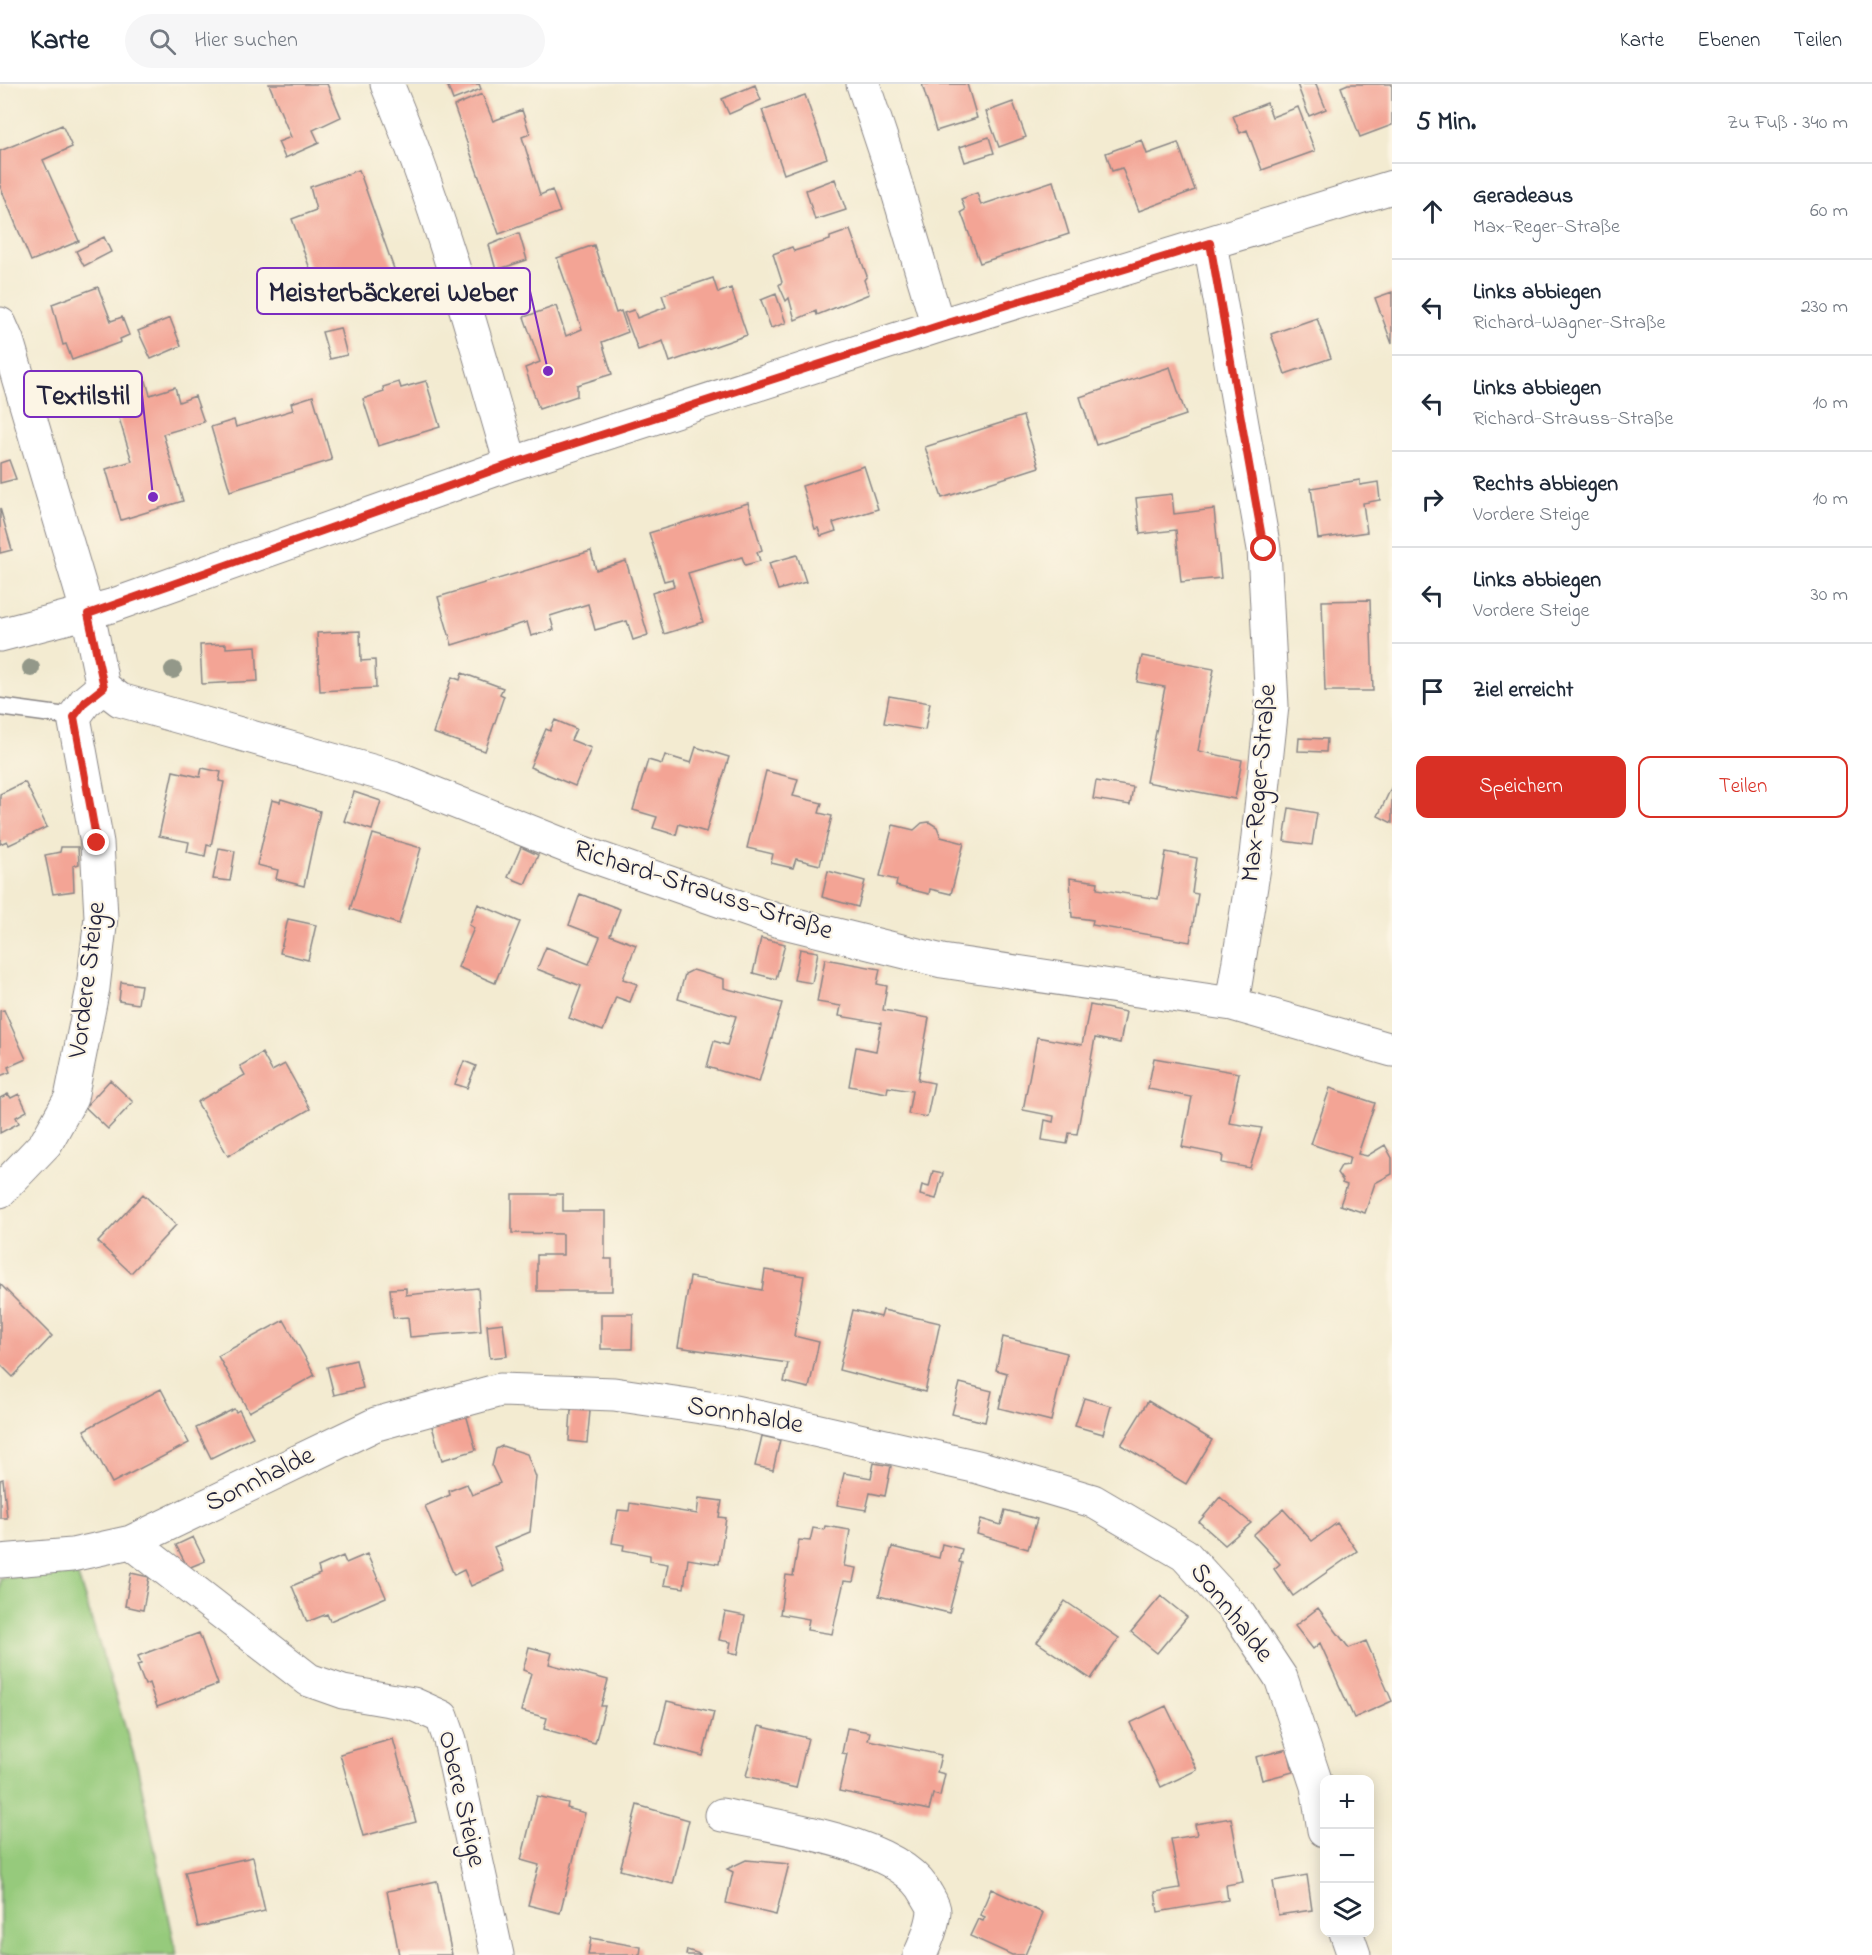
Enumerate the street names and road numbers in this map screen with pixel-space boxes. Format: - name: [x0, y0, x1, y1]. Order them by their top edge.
- street label: Max-Reger-Straße: [1232, 682, 1288, 884]
- street label: Richard-Strauss-Straße: [568, 831, 839, 952]
- street label: Vordere Steige: [59, 899, 117, 1061]
- street label: Sonnhalde: [684, 1387, 807, 1446]
- street label: Sonnhalde: [199, 1436, 322, 1523]
- street label: Sonnhalde: [1180, 1555, 1283, 1672]
- street label: Obere Steige: [426, 1727, 496, 1872]

